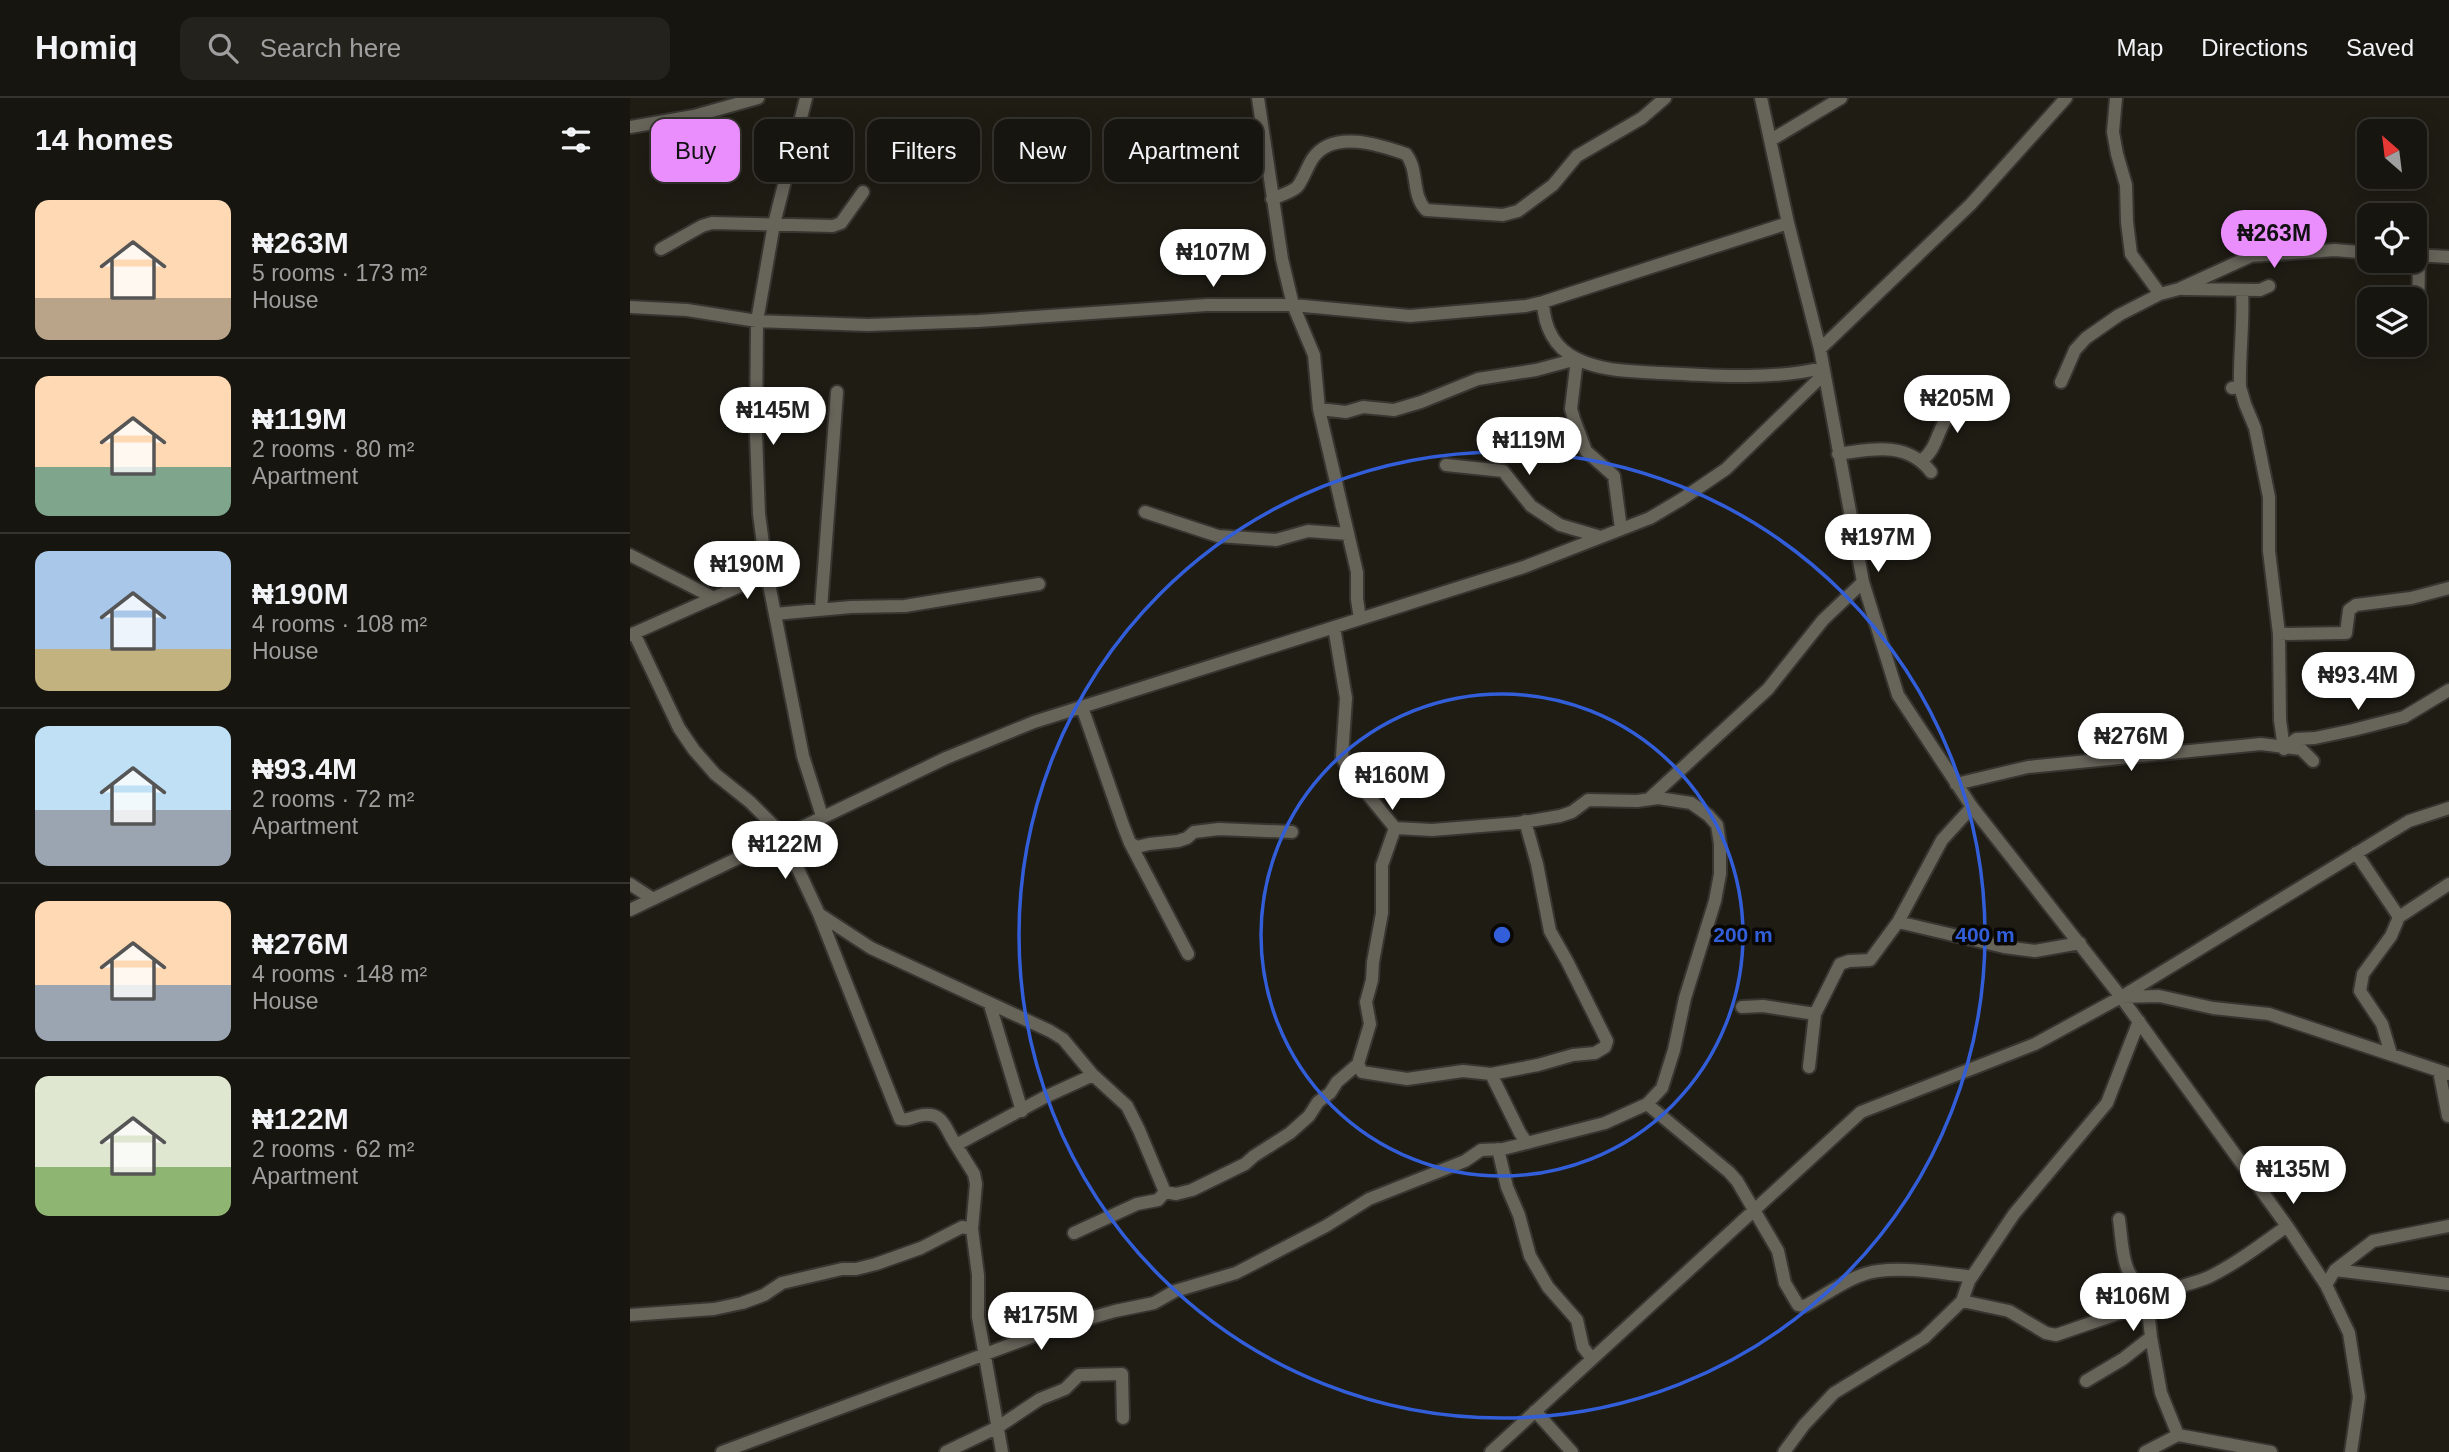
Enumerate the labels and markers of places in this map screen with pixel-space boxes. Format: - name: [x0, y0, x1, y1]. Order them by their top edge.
- pin: ₦263M: [2225, 211, 2323, 270]
- pin: ₦107M: [1164, 230, 1262, 289]
- pin: ₦205M: [1908, 376, 2006, 435]
- pin: ₦145M: [724, 388, 822, 447]
- pin: ₦119M: [1480, 418, 1578, 477]
- pin: ₦197M: [1829, 514, 1927, 574]
- pin: ₦190M: [698, 542, 796, 601]
- pin: ₦93.4M: [2301, 652, 2415, 712]
- pin: ₦276M: [2082, 714, 2180, 773]
- pin: ₦160M: [1343, 752, 1441, 812]
- pin: ₦122M: [736, 822, 834, 881]
- centre of rings: [1490, 923, 1514, 947]
- pin: ₦135M: [2244, 1146, 2342, 1206]
- pin: ₦106M: [2084, 1274, 2182, 1333]
- pin: ₦175M: [992, 1292, 1090, 1352]

